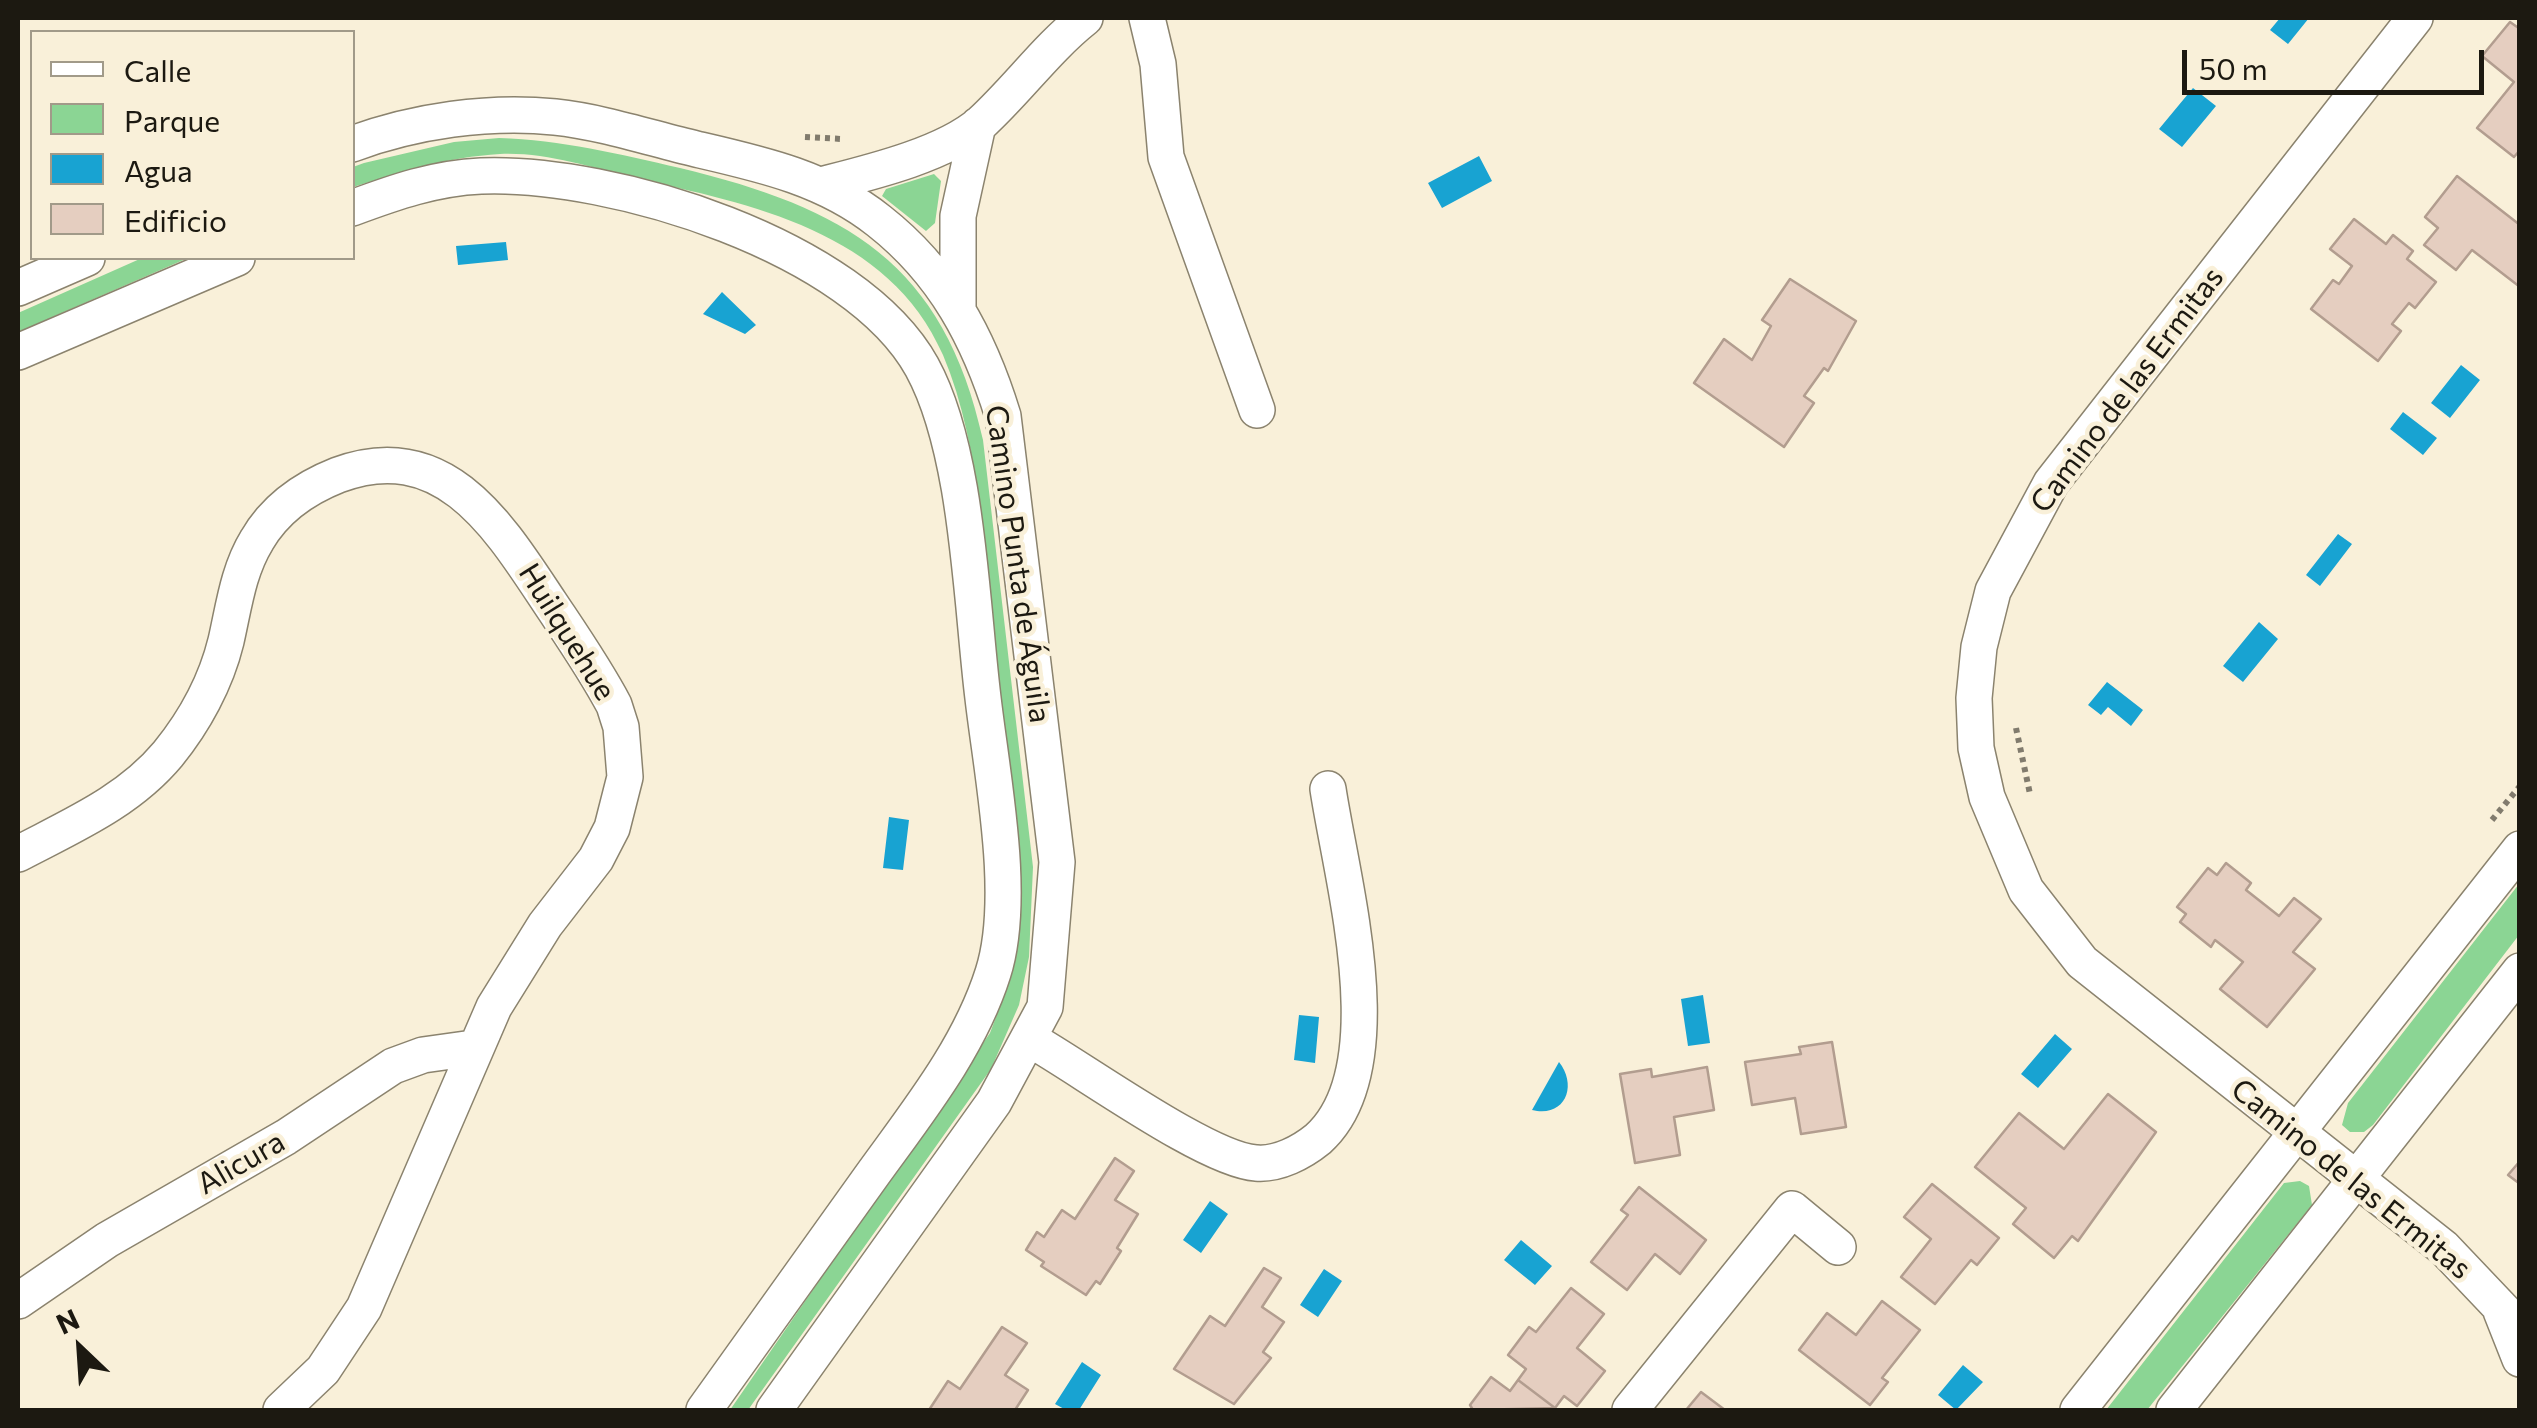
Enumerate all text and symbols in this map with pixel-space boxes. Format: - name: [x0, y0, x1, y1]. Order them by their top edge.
- legend: [30, 30, 355, 260]
- scale bar: [2187, 30, 2490, 92]
- text: 50 m: [2199, 49, 2268, 86]
- text: Calle: [124, 51, 191, 88]
- text: Parque: [124, 101, 220, 138]
- text: Agua: [124, 151, 193, 188]
- text: Edificio: [124, 201, 227, 238]
- street label: Camino de las Ermitas: [2023, 260, 2231, 520]
- street label: Camino Punta de Águila: [978, 403, 1058, 725]
- street label: Huilquehue: [511, 557, 623, 707]
- street label: Camino de las Ermitas: [2224, 1071, 2478, 1287]
- street label: Alicura: [191, 1124, 291, 1202]
- north arrow: [30, 1298, 130, 1398]
- text: N: [51, 1301, 84, 1341]

